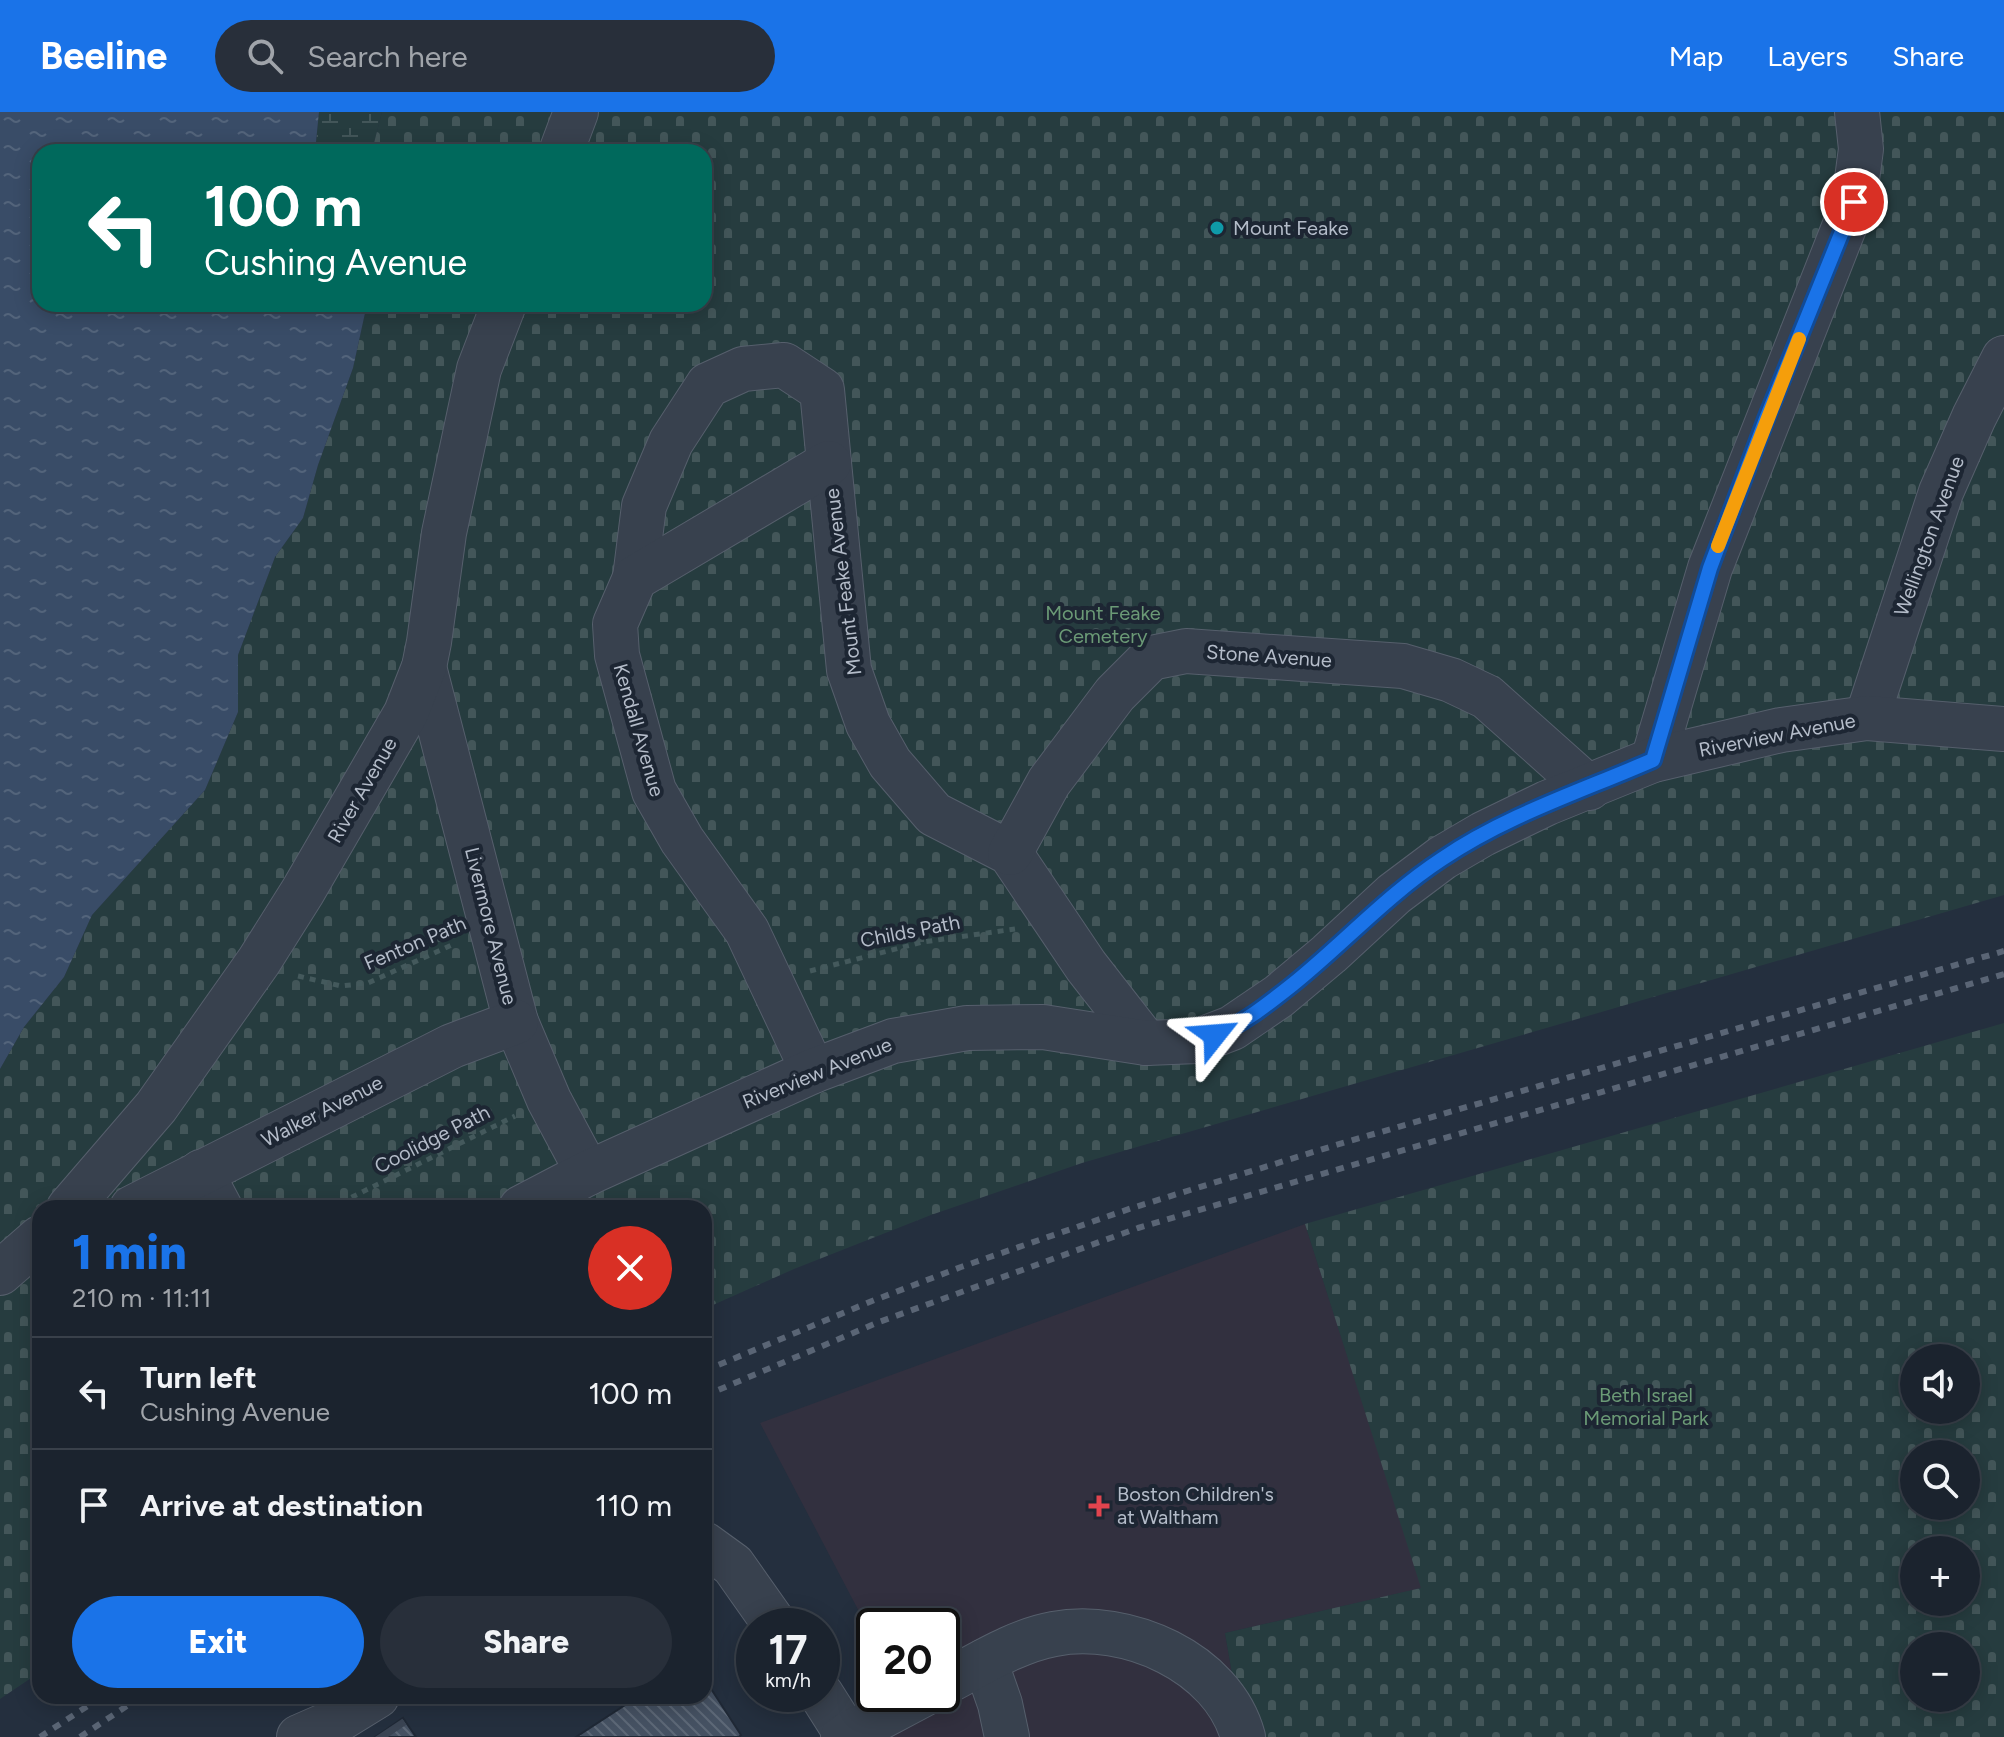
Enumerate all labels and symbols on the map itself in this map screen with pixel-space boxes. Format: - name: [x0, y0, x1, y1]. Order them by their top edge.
- pin: [1820, 168, 1888, 236]
- place label: Mount Feake: [1233, 216, 1349, 240]
- marker: Mount Feake: [1208, 219, 1226, 237]
- street label: Wellington Avenue: [1889, 453, 1969, 619]
- street label: Mount Feake Avenue: [820, 487, 866, 677]
- park label: Mount Feake Cemetery: [1045, 601, 1161, 648]
- street label: Stone Avenue: [1205, 640, 1333, 672]
- street label: Kendall Avenue: [609, 661, 669, 799]
- street label: Riverview Avenue: [1697, 708, 1857, 762]
- street label: River Avenue: [322, 733, 402, 847]
- street label: Livermore Avenue: [460, 845, 522, 1007]
- street label: Childs Path: [858, 910, 962, 952]
- street label: Fenton Path: [360, 911, 470, 975]
- position arrow: [1173, 993, 1257, 1077]
- street label: Riverview Avenue: [739, 1032, 895, 1114]
- street label: Walker Avenue: [257, 1070, 387, 1152]
- street label: Coolidge Path: [370, 1100, 494, 1178]
- park label: Beth Israel Memorial Park: [1583, 1383, 1709, 1430]
- place label: Boston Children's at Waltham: [1117, 1482, 1274, 1529]
- marker: Boston Children's at Waltham: [1088, 1495, 1110, 1517]
- speed limit sign: 20: [856, 1608, 960, 1712]

